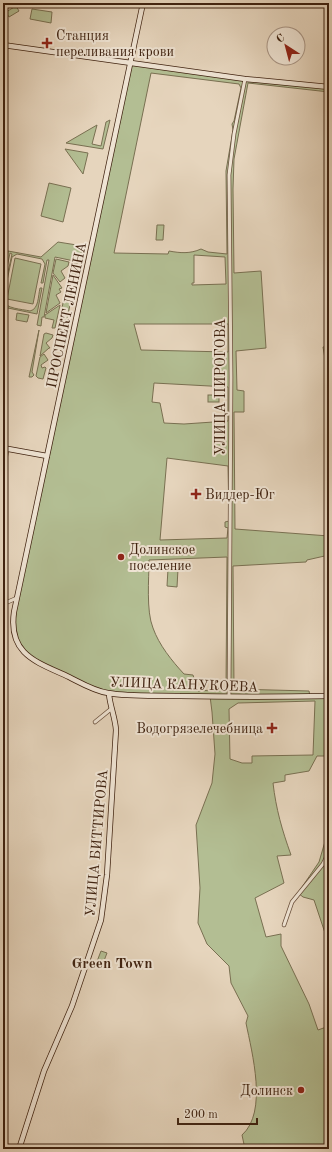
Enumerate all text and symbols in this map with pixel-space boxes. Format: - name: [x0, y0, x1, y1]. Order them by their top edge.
- north arrow: [266, 26, 306, 66]
- place label: Станция переливания крови: [56, 29, 174, 59]
- text: С: [275, 33, 287, 46]
- marker: Станция переливания крови: [41, 37, 53, 49]
- street label: ПРОСПЕКТ ЛЕНИНА: [45, 241, 89, 389]
- street label: УЛИЦА ПИРОГОВА: [214, 318, 228, 455]
- marker: Виддер-Юг: [190, 488, 202, 500]
- place label: Виддер-Юг: [205, 488, 275, 502]
- place label: Долинское поселение: [129, 543, 195, 573]
- marker: Долинское поселение: [116, 552, 126, 562]
- street label: УЛИЦА КАНУКОЕВА: [109, 675, 259, 695]
- place label: Водогрязелечебница: [136, 722, 263, 736]
- marker: Водогрязелечебница: [266, 722, 278, 734]
- street label: УЛИЦА БИТТИРОВА: [84, 769, 110, 917]
- district label: Green Town: [71, 957, 153, 972]
- place label: Долинск: [240, 1084, 293, 1098]
- marker: Долинск: [296, 1085, 306, 1095]
- scale bar: [178, 1100, 257, 1126]
- text: 200 m: [184, 1109, 218, 1121]

